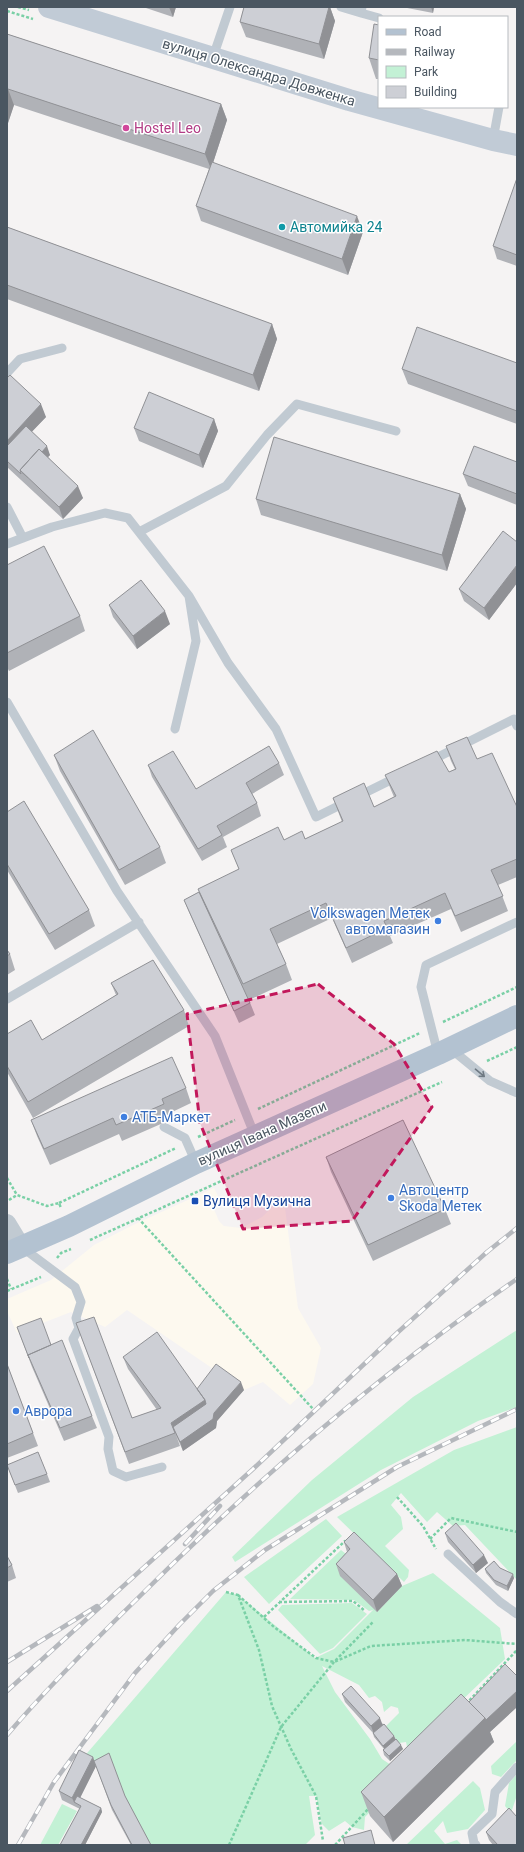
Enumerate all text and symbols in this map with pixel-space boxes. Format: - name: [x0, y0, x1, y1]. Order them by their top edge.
- legend: [378, 16, 508, 108]
- text: Road: [414, 25, 442, 39]
- street label: вулиця Олександра Довженка: [161, 35, 357, 109]
- text: Railway: [414, 45, 455, 59]
- text: Park: [414, 65, 439, 79]
- text: Building: [414, 85, 457, 99]
- place label: Hostel Leo: [134, 120, 201, 136]
- marker: Hostel Leo: [121, 123, 131, 133]
- place label: Автомийка 24: [290, 219, 383, 235]
- marker: Автомийка 24: [277, 222, 287, 232]
- place label: Volkswagen Метек автомагазин: [310, 905, 430, 937]
- marker: Volkswagen Метек автомагазин: [433, 916, 443, 926]
- one-way arrow: [475, 1068, 485, 1077]
- street label: вулиця Івана Мазепи: [195, 1097, 329, 1169]
- place label: АТБ-Маркет: [132, 1109, 211, 1125]
- marker: АТБ-Маркет: [119, 1112, 129, 1122]
- place label: Автоцентр Skoda Метек: [399, 1182, 483, 1214]
- place label: Вулиця Музична: [203, 1193, 311, 1209]
- marker: Автоцентр Skoda Метек: [386, 1193, 396, 1203]
- marker: Вулиця Музична: [190, 1196, 200, 1206]
- place label: Аврора: [24, 1403, 72, 1419]
- marker: Аврора: [11, 1406, 21, 1416]

